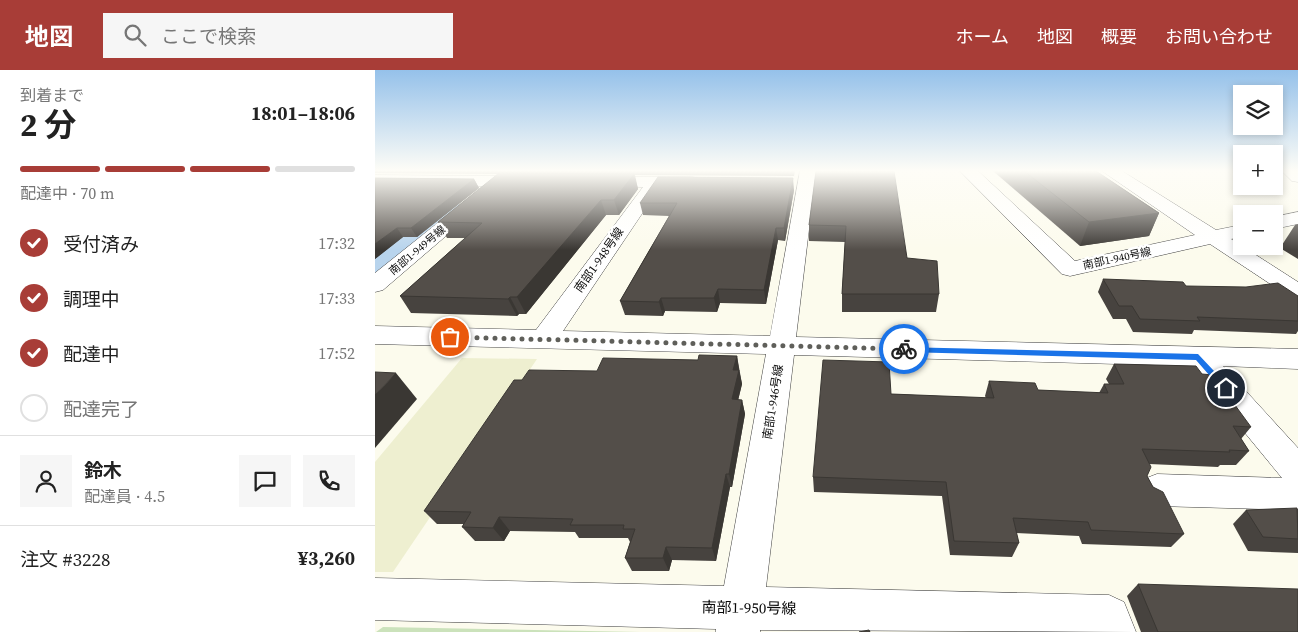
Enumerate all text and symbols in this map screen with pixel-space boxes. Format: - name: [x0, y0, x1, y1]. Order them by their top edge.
- search box: [103, 13, 453, 58]
- text: 地図: [25, 20, 73, 53]
- icon: search: [121, 21, 149, 49]
- text: ここで検索: [161, 23, 256, 49]
- text: ホーム: [956, 24, 1009, 49]
- text: 地図: [1037, 24, 1073, 49]
- text: 概要: [1101, 24, 1137, 49]
- text: お問い合わせ: [1165, 24, 1273, 49]
- text: 到着まで: [20, 84, 84, 106]
- map controls: [1233, 85, 1283, 255]
- button: layers: [1233, 85, 1283, 135]
- text: 18:01–18:06: [251, 100, 355, 126]
- text: 2 分: [20, 103, 76, 147]
- button: +: [1233, 145, 1283, 195]
- text: 配達中 · 70 m: [20, 182, 114, 204]
- button: −: [1233, 205, 1283, 255]
- street label: 南部1-949号線: [386, 222, 449, 278]
- street label: 南部1-948号線: [571, 224, 627, 296]
- icon: check: [20, 229, 48, 257]
- text: 受付済み: [63, 231, 139, 257]
- text: 17:32: [318, 232, 355, 254]
- street label: 南部1-940号線: [1082, 244, 1153, 273]
- icon: check: [20, 284, 48, 312]
- text: 調理中: [63, 286, 120, 312]
- text: 17:33: [318, 287, 355, 309]
- pin: [429, 316, 471, 358]
- icon: bag: [436, 323, 464, 351]
- courier: [879, 324, 929, 374]
- icon: bike: [890, 335, 918, 363]
- icon: check: [20, 339, 48, 367]
- text: 配達中: [63, 341, 120, 367]
- text: 17:52: [318, 342, 355, 364]
- street label: 南部1-946号線: [759, 363, 787, 441]
- pin: [1205, 367, 1247, 409]
- icon: home: [1212, 374, 1240, 402]
- text: 配達完了: [63, 396, 139, 422]
- button: person: [20, 455, 72, 507]
- button: chat: [239, 455, 291, 507]
- button: phone: [303, 455, 355, 507]
- text: 鈴木: [84, 457, 122, 483]
- text: 配達員 · 4.5: [84, 485, 165, 507]
- text: ¥3,260: [298, 545, 355, 571]
- text: 注文 #3228: [20, 546, 110, 572]
- street label: 南部1-950号線: [701, 596, 797, 619]

